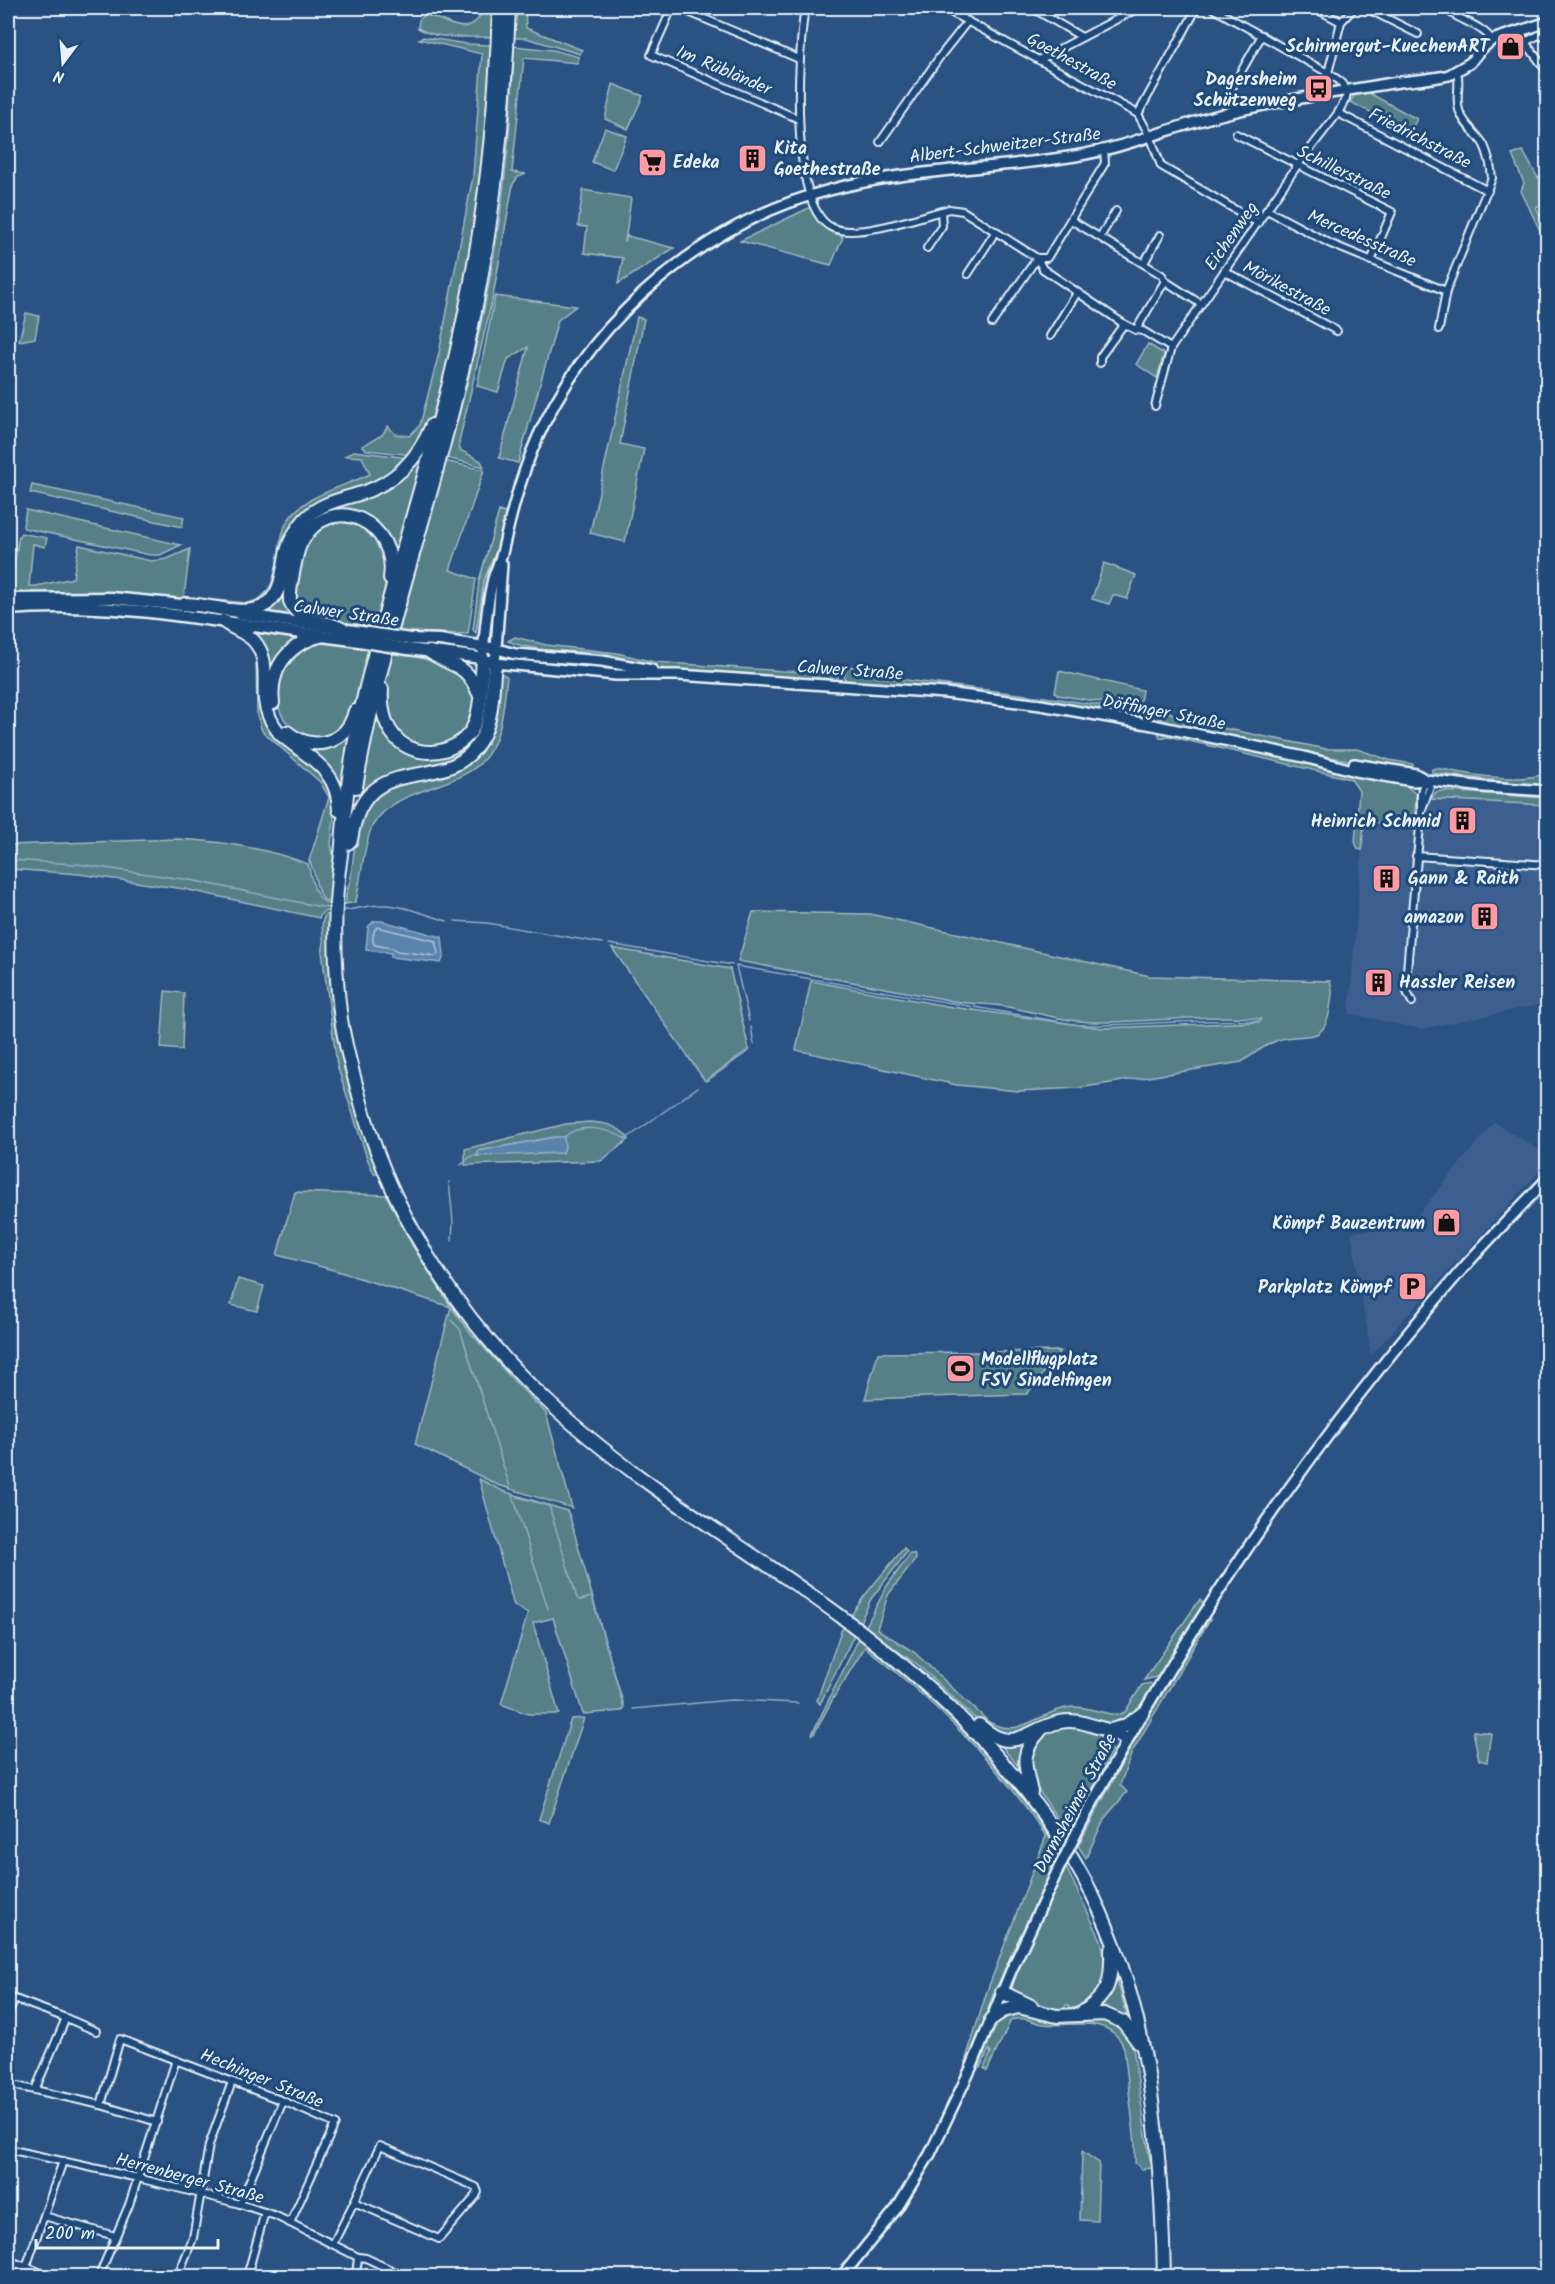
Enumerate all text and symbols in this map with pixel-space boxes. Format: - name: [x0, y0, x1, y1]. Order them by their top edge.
- street label: Goethestraße: [1021, 25, 1122, 99]
- shop icon: Schirmergut-KuechenART: [1494, 30, 1526, 62]
- north arrow: [33, 33, 93, 93]
- place label: Schirmergut-KuechenART: [1286, 33, 1491, 62]
- street label: Im Rübländer: [671, 38, 777, 105]
- text: N: [51, 63, 68, 89]
- place label: Dagersheim Schützenweg: [1194, 66, 1297, 116]
- bus stop icon: Dagersheim Schützenweg: [1302, 73, 1334, 105]
- street label: Friedrichstraße: [1363, 101, 1476, 178]
- street label: Albert-Schweitzer-Straße: [908, 120, 1103, 173]
- place label: Kita Goethestraße: [774, 135, 881, 185]
- street label: Schillerstraße: [1291, 138, 1396, 209]
- building icon: Kita Goethestraße: [737, 142, 769, 174]
- supermarket icon: Edeka: [636, 146, 668, 178]
- place label: Edeka: [673, 149, 719, 178]
- street label: Eichenweg: [1198, 196, 1267, 278]
- street label: Mercedesstraße: [1302, 202, 1421, 276]
- street label: Mörikestraße: [1237, 254, 1336, 325]
- street label: Calwer Straße: [291, 593, 401, 636]
- street label: Calwer Straße: [796, 653, 904, 690]
- street label: Döffinger Straße: [1100, 687, 1228, 740]
- building icon: Heinrich Schmid: [1446, 805, 1478, 837]
- place label: Heinrich Schmid: [1311, 808, 1441, 837]
- building icon: Gann & Raith: [1371, 862, 1403, 894]
- place label: Gann & Raith: [1408, 865, 1519, 894]
- building icon: amazon: [1469, 901, 1501, 933]
- place label: amazon: [1404, 904, 1464, 933]
- building icon: Hassler Reisen: [1362, 966, 1394, 998]
- place label: Hassler Reisen: [1399, 969, 1515, 998]
- shop icon: Kömpf Bauzentrum: [1430, 1207, 1462, 1239]
- place label: Kömpf Bauzentrum: [1272, 1210, 1425, 1239]
- parking icon: Parkplatz Kömpf: [1396, 1271, 1428, 1303]
- place label: Parkplatz Kömpf: [1258, 1274, 1393, 1303]
- place label: Modellflugplatz FSV Sindelfingen: [981, 1346, 1112, 1396]
- sports icon: Modellflugplatz FSV Sindelfingen: [944, 1353, 976, 1385]
- street label: Darmsheimer Straße: [1027, 1728, 1126, 1879]
- street label: Hechinger Straße: [195, 2041, 328, 2117]
- street label: Herrenberger Straße: [112, 2146, 267, 2213]
- scale bar: [36, 2212, 218, 2250]
- text: 200 m: [45, 2220, 95, 2249]

